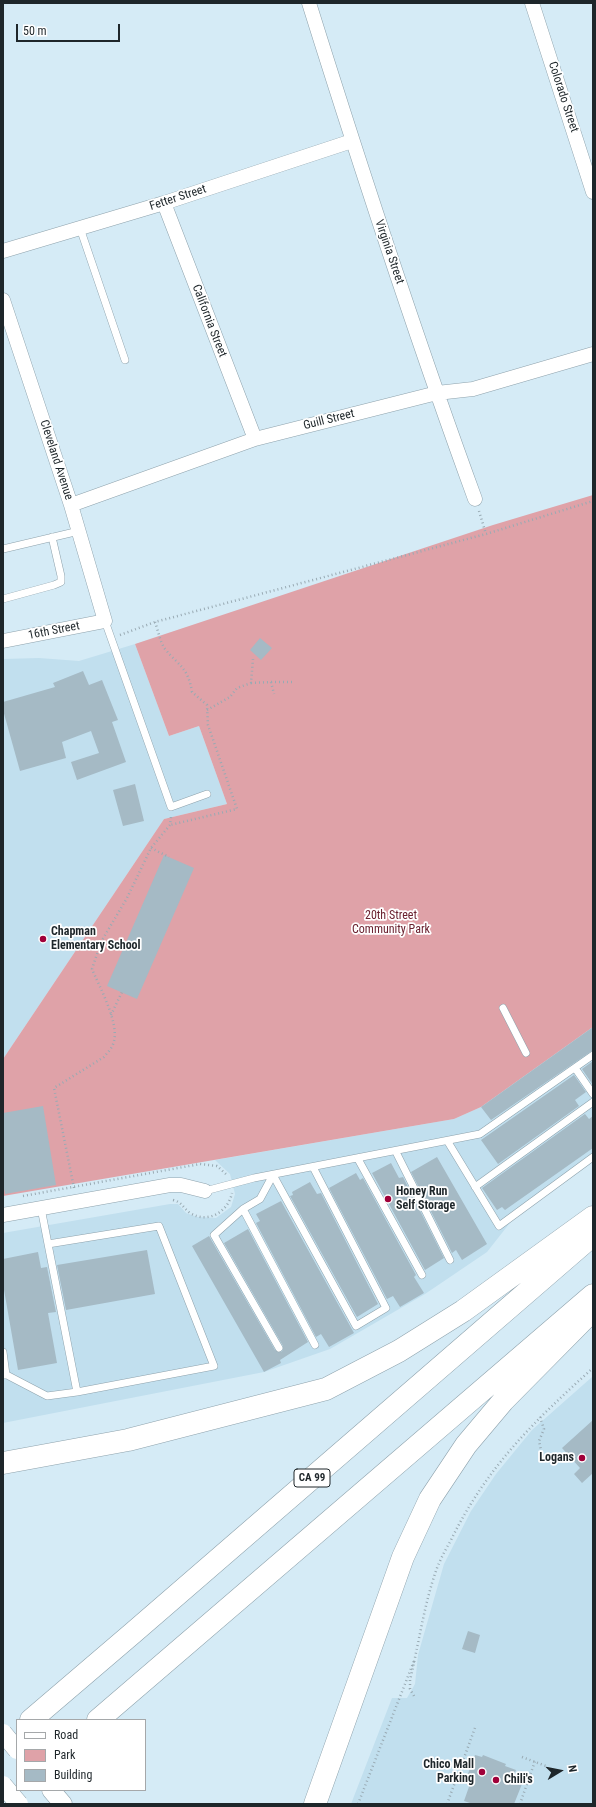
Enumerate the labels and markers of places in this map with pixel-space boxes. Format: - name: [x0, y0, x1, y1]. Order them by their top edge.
- place label: Chapman Elementary School: [51, 925, 141, 953]
- marker: Chapman Elementary School: [38, 934, 48, 944]
- place label: Honey Run Self Storage: [396, 1185, 455, 1213]
- marker: Honey Run Self Storage: [383, 1194, 393, 1204]
- place label: Logans: [539, 1451, 574, 1465]
- marker: Logans: [577, 1453, 587, 1463]
- place label: Chico Mall Parking: [423, 1758, 474, 1786]
- marker: Chico Mall Parking: [477, 1767, 487, 1777]
- place label: Chili's: [504, 1773, 533, 1787]
- marker: Chili's: [491, 1775, 501, 1785]

